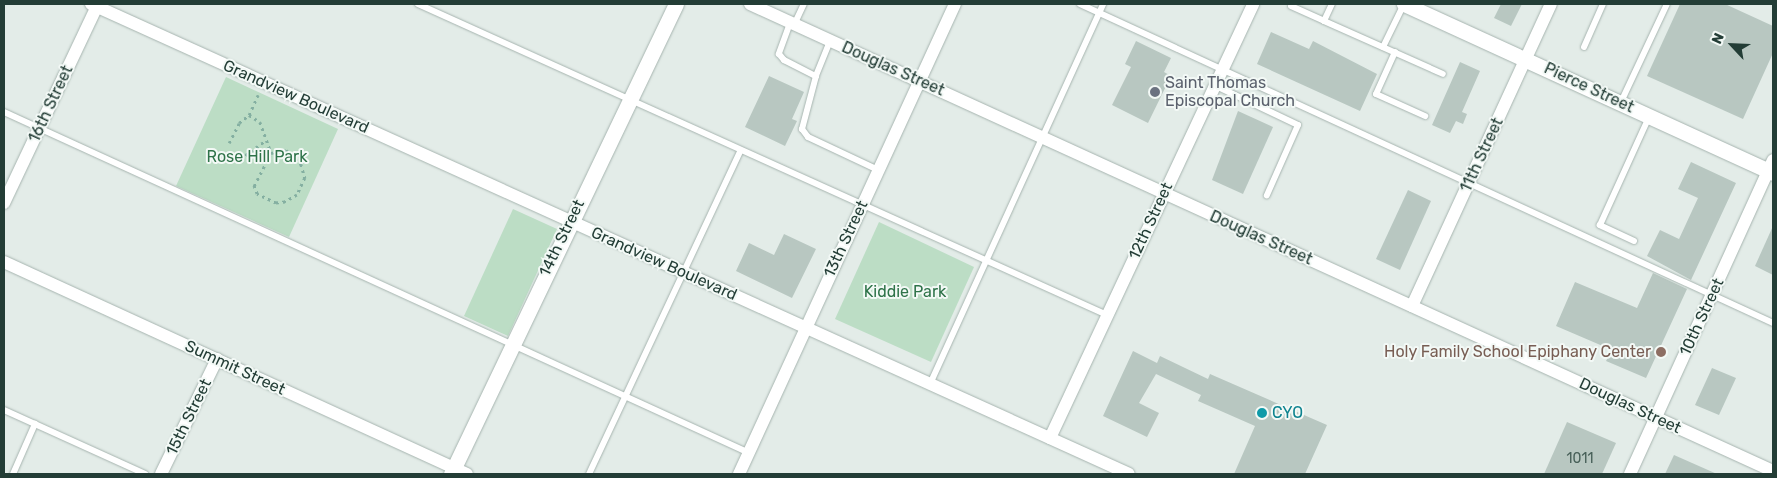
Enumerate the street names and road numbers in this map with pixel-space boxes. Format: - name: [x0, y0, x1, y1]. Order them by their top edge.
- street label: Douglas Street: [839, 38, 947, 100]
- street label: Grandview Boulevard: [220, 56, 372, 138]
- street label: Pierce Street: [1541, 59, 1637, 117]
- street label: 16th Street: [25, 62, 77, 146]
- street label: 11th Street: [1456, 115, 1508, 195]
- street label: 12th Street: [1125, 180, 1177, 262]
- street label: 14th Street: [535, 197, 589, 279]
- street label: 13th Street: [820, 197, 872, 281]
- street label: Douglas Street: [1207, 207, 1315, 269]
- street label: Grandview Boulevard: [588, 223, 740, 305]
- street label: 10th Street: [1676, 275, 1728, 359]
- street label: Summit Street: [182, 336, 288, 400]
- street label: Douglas Street: [1576, 374, 1684, 438]
- street label: 15th Street: [162, 376, 216, 458]

